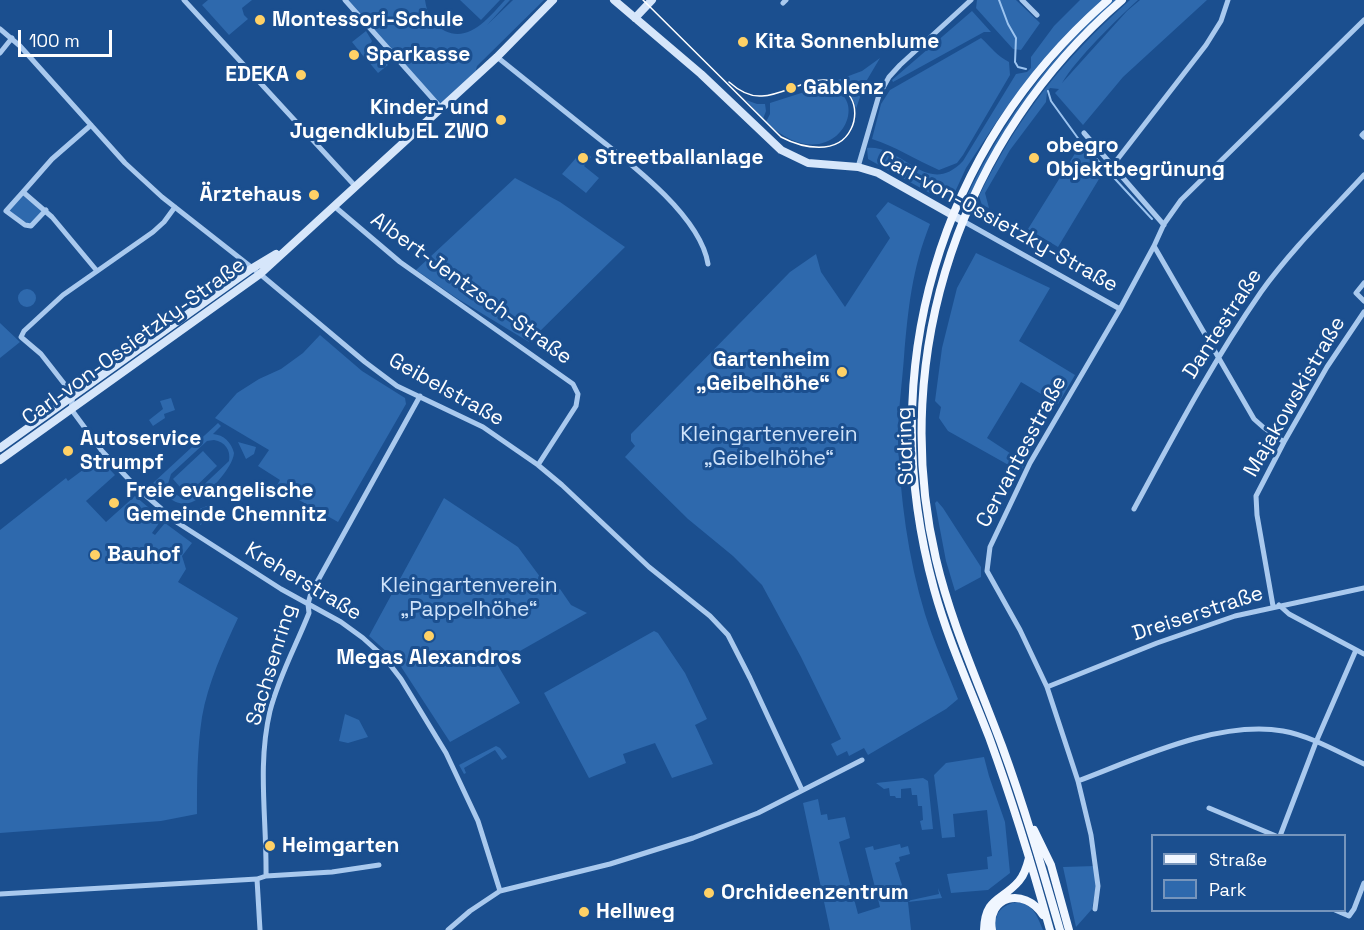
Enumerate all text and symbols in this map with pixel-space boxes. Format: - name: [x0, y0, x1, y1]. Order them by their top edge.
- place label: Montessori-Schule: [272, 7, 464, 33]
- marker: Montessori-Schule: [253, 13, 267, 27]
- scale bar: [21, 18, 116, 56]
- text: 100 m: [29, 29, 80, 52]
- place label: Kita Sonnenblume: [755, 29, 939, 55]
- marker: Kita Sonnenblume: [736, 35, 750, 49]
- place label: Sparkasse: [366, 42, 470, 68]
- marker: Sparkasse: [347, 48, 361, 62]
- place label: EDEKA: [225, 62, 289, 88]
- marker: EDEKA: [294, 68, 308, 82]
- place label: Gablenz: [803, 75, 884, 101]
- marker: Gablenz: [784, 81, 798, 95]
- place label: Kinder- und Jugendklub EL ZWO: [290, 95, 489, 145]
- marker: Kinder- und Jugendklub EL ZWO: [494, 113, 508, 127]
- place label: obegro Objektbegrünung: [1046, 133, 1225, 183]
- place label: Streetballanlage: [595, 145, 764, 171]
- street label: Carl-von-Ossietzky-Straße: [874, 146, 1122, 298]
- marker: Streetballanlage: [576, 151, 590, 165]
- marker: obegro Objektbegrünung: [1027, 151, 1041, 165]
- place label: Ärztehaus: [199, 182, 302, 208]
- marker: Ärztehaus: [307, 188, 321, 202]
- street label: Albert-Jentzsch-Straße: [366, 208, 576, 370]
- street label: Carl-von-Ossietzky-Straße: [18, 253, 250, 431]
- street label: Dantestraße: [1178, 264, 1268, 384]
- street label: Majakowskistraße: [1239, 312, 1351, 482]
- place label: Gartenheim „Geibelhöhe“: [696, 347, 830, 397]
- street label: Geibelstraße: [384, 348, 508, 432]
- marker: Gartenheim „Geibelhöhe“: [835, 365, 849, 379]
- street label: Cervantesstraße: [971, 372, 1073, 532]
- street label: Südring: [892, 406, 920, 486]
- park label: Kleingartenverein „Geibelhöhe“: [680, 422, 858, 472]
- place label: Autoservice Strumpf: [80, 426, 201, 476]
- marker: Autoservice Strumpf: [61, 444, 75, 458]
- place label: Freie evangelische Gemeinde Chemnitz: [126, 478, 327, 528]
- marker: Freie evangelische Gemeinde Chemnitz: [107, 496, 121, 510]
- street label: Kreherstraße: [240, 537, 366, 627]
- place label: Bauhof: [107, 542, 180, 568]
- marker: Bauhof: [88, 548, 102, 562]
- park label: Kleingartenverein „Pappelhöhe“: [380, 573, 558, 623]
- street label: Dreiserstraße: [1129, 581, 1267, 647]
- street label: Sachsenring: [242, 601, 302, 729]
- marker: Megas Alexandros: [422, 629, 436, 643]
- place label: Megas Alexandros: [336, 645, 522, 671]
- place label: Heimgarten: [282, 833, 400, 859]
- legend: [1151, 834, 1346, 912]
- marker: Heimgarten: [263, 839, 277, 853]
- text: Straße: [1209, 848, 1267, 871]
- text: Park: [1209, 878, 1246, 901]
- place label: Orchideenzentrum: [721, 880, 909, 906]
- marker: Orchideenzentrum: [702, 886, 716, 900]
- place label: Hellweg: [596, 899, 675, 925]
- marker: Hellweg: [577, 905, 591, 919]

